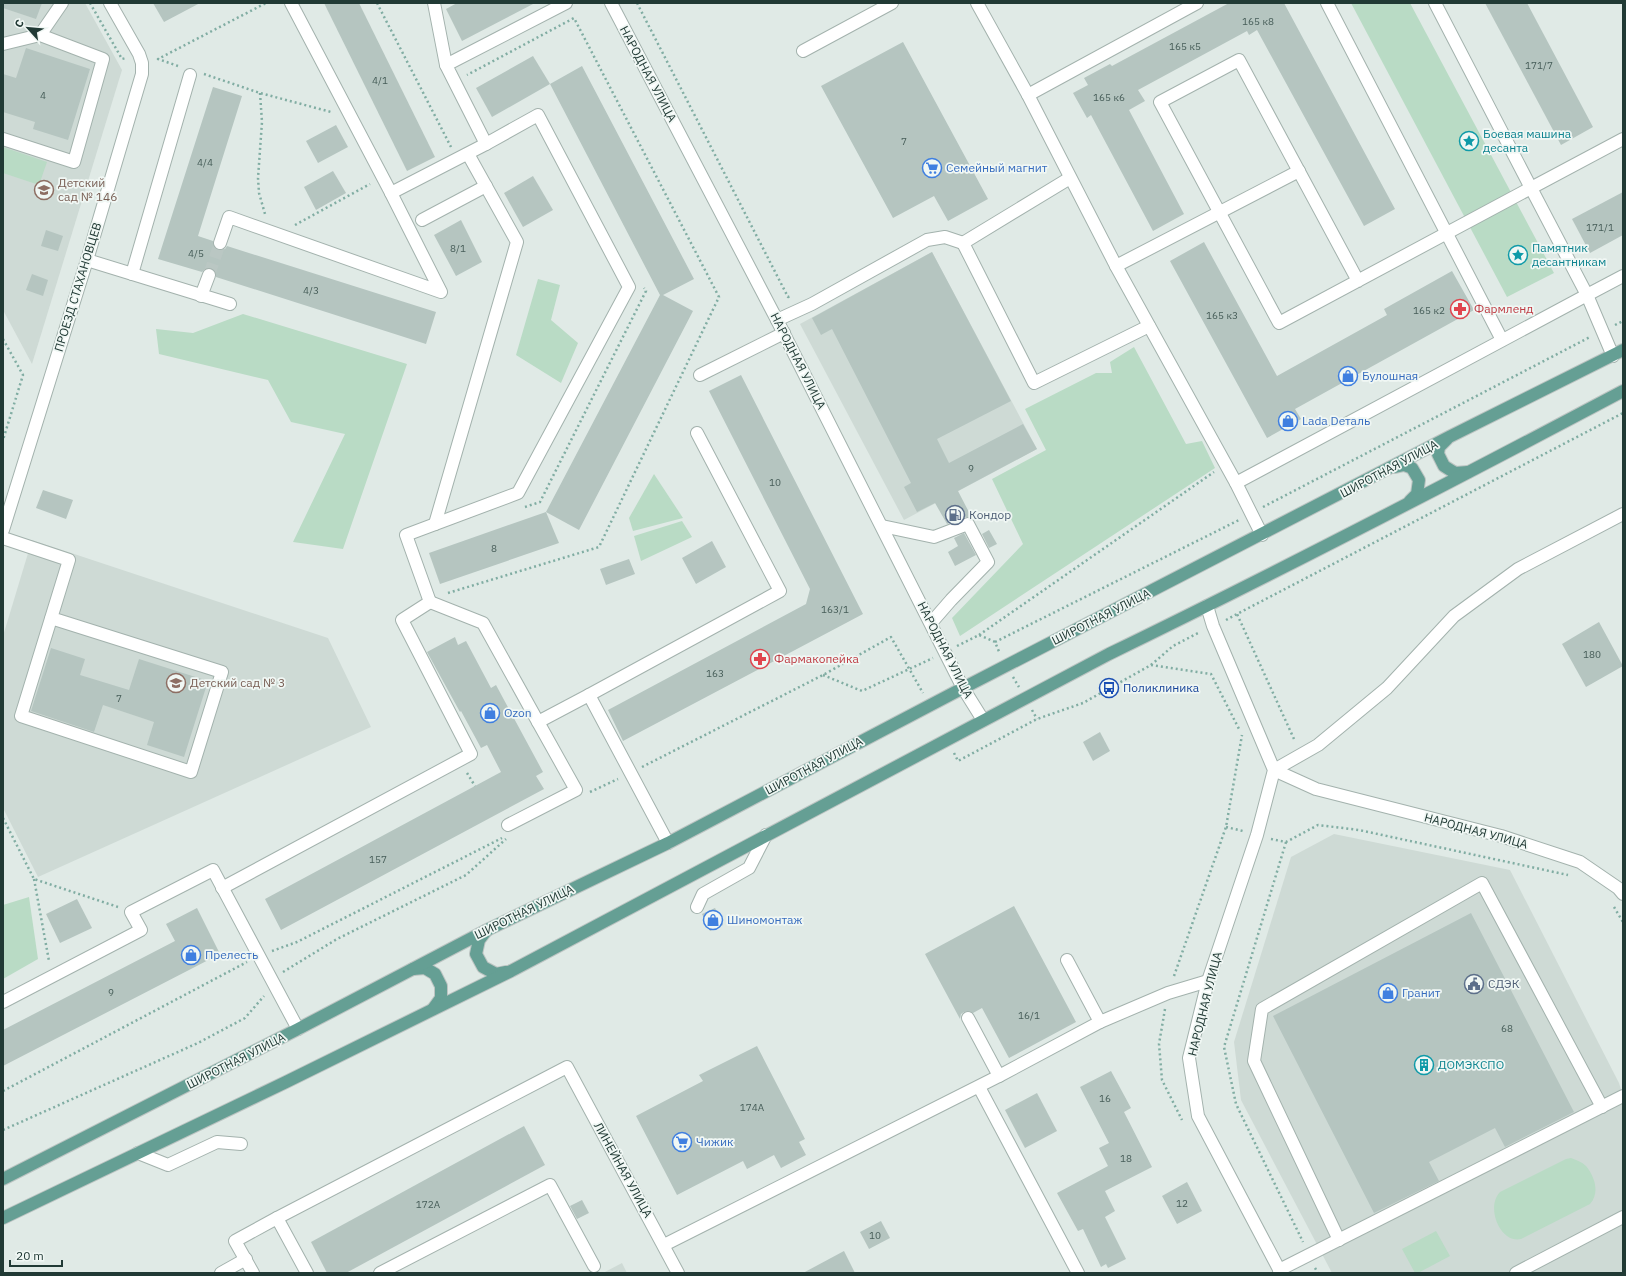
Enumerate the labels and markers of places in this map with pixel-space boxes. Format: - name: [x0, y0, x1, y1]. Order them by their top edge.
- place label: Боевая машина десанта: [1483, 126, 1572, 155]
- place icon: Боевая машина десанта: [1458, 130, 1480, 152]
- supermarket icon: Семейный магнит: [921, 157, 943, 179]
- place label: Семейный магнит: [946, 160, 1048, 175]
- place label: Детский сад № 146: [58, 175, 117, 204]
- school or university icon: Детский сад № 146: [33, 179, 55, 201]
- place label: Памятник десантникам: [1532, 240, 1606, 269]
- place icon: Памятник десантникам: [1507, 244, 1529, 266]
- pharmacy icon: Фармленд: [1449, 298, 1471, 320]
- place label: Фармленд: [1474, 301, 1533, 316]
- shop icon: Булошная: [1337, 365, 1359, 387]
- place label: Булошная: [1362, 368, 1418, 383]
- shop icon: Lada Dеталь: [1277, 410, 1299, 432]
- place label: Lada Dеталь: [1302, 413, 1370, 428]
- fuel station icon: Кондор: [944, 504, 966, 526]
- place label: Кондор: [969, 507, 1011, 522]
- pharmacy icon: Фармакопейка: [749, 648, 771, 670]
- place label: Фармакопейка: [774, 651, 859, 666]
- school or university icon: Детский сад № 3: [165, 672, 187, 694]
- place label: Детский сад № 3: [190, 675, 285, 690]
- bus stop icon: Поликлиника: [1098, 677, 1120, 699]
- place label: Поликлиника: [1123, 680, 1200, 695]
- shop icon: Ozon: [479, 702, 501, 724]
- place label: Ozon: [504, 705, 531, 720]
- shop icon: Шиномонтаж: [702, 909, 724, 931]
- place label: Шиномонтаж: [727, 912, 803, 927]
- shop icon: Прелесть: [180, 944, 202, 966]
- place label: Прелесть: [205, 947, 258, 962]
- public building icon: СДЭК: [1463, 973, 1485, 995]
- place label: СДЭК: [1488, 976, 1520, 991]
- shop icon: Гранит: [1377, 982, 1399, 1004]
- place label: Гранит: [1402, 985, 1441, 1000]
- building icon: ДОМЭКСПО: [1413, 1054, 1435, 1076]
- place label: ДОМЭКСПО: [1438, 1057, 1504, 1072]
- supermarket icon: Чижик: [671, 1131, 693, 1153]
- place label: Чижик: [696, 1134, 734, 1149]

